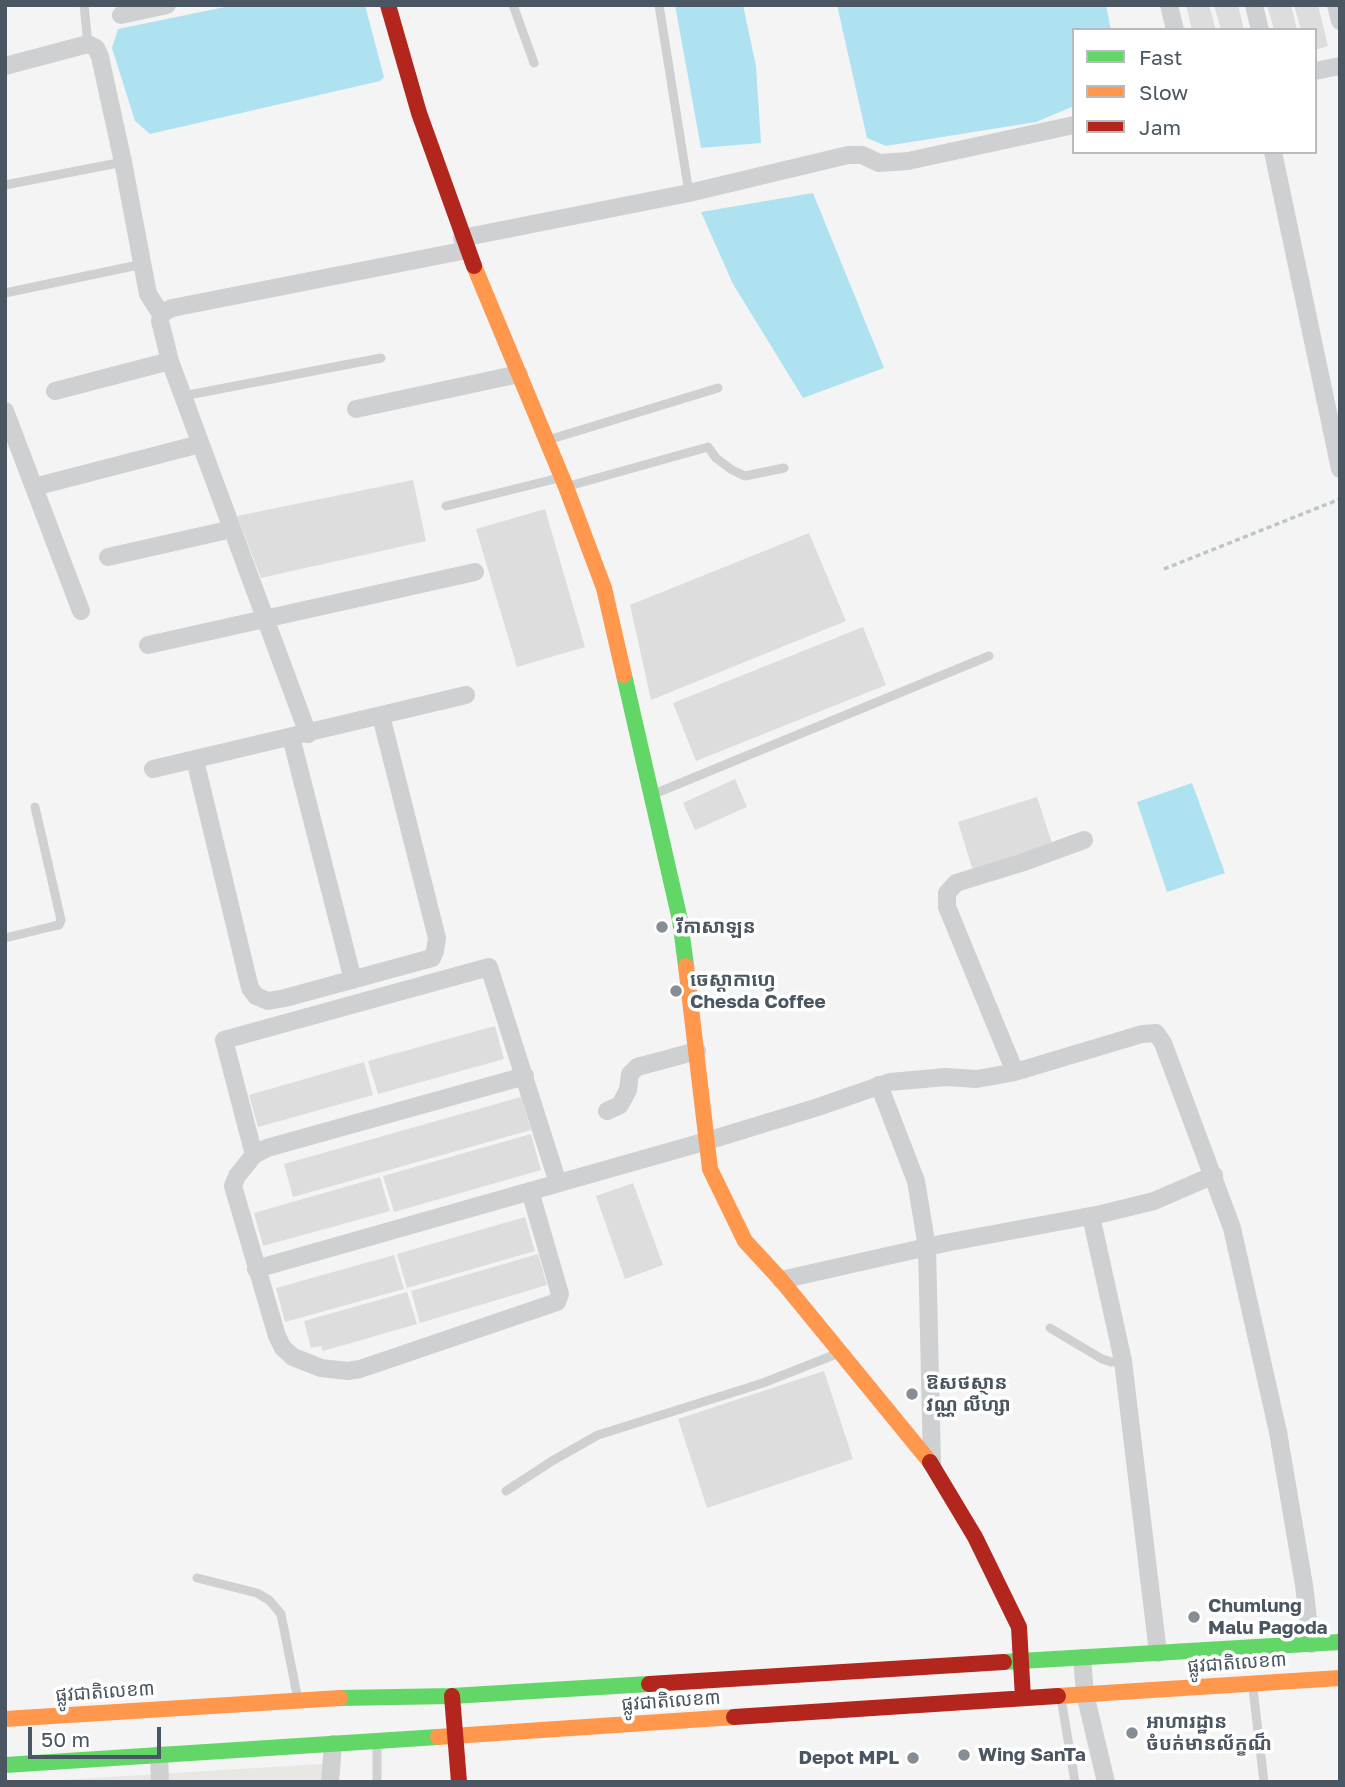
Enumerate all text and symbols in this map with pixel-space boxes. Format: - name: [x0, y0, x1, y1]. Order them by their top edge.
- legend: [1072, 28, 1317, 154]
- text: Fast: [1139, 44, 1182, 70]
- text: Slow: [1139, 79, 1188, 105]
- text: Jam: [1139, 114, 1181, 140]
- place label: រីកាសាឡន: [676, 916, 756, 938]
- marker: រីកាសាឡន: [654, 919, 670, 935]
- place label: ចេស្ដាកាហ្វេ Chesda Coffee: [690, 969, 826, 1013]
- marker: ចេស្ដាកាហ្វេ Chesda Coffee: [668, 983, 684, 999]
- place label: ឱសថស្ថាន វណ្ណ លីហ្សា: [926, 1372, 1011, 1416]
- marker: ឱសថស្ថាន វណ្ណ លីហ្សា: [904, 1386, 920, 1402]
- place label: Chumlung Malu Pagoda: [1208, 1595, 1328, 1639]
- marker: Chumlung Malu Pagoda: [1186, 1609, 1202, 1625]
- street label: ផ្លូវជាតិលេខ៣: [1187, 1648, 1287, 1678]
- street label: ផ្លូវជាតិលេខ៣: [55, 1677, 155, 1707]
- street label: ផ្លូវជាតិលេខ៣: [621, 1686, 721, 1716]
- place label: អាហារដ្ឋាន ចំបក់មានល័ក្ខណ៏: [1146, 1711, 1272, 1755]
- scale bar: [32, 1714, 164, 1758]
- marker: អាហារដ្ឋាន ចំបក់មានល័ក្ខណ៏: [1124, 1725, 1140, 1741]
- text: 50 m: [41, 1726, 90, 1752]
- place label: Wing SanTa: [978, 1744, 1086, 1766]
- place label: Depot MPL: [798, 1747, 899, 1769]
- marker: Wing SanTa: [956, 1747, 972, 1763]
- marker: Depot MPL: [905, 1750, 921, 1766]

